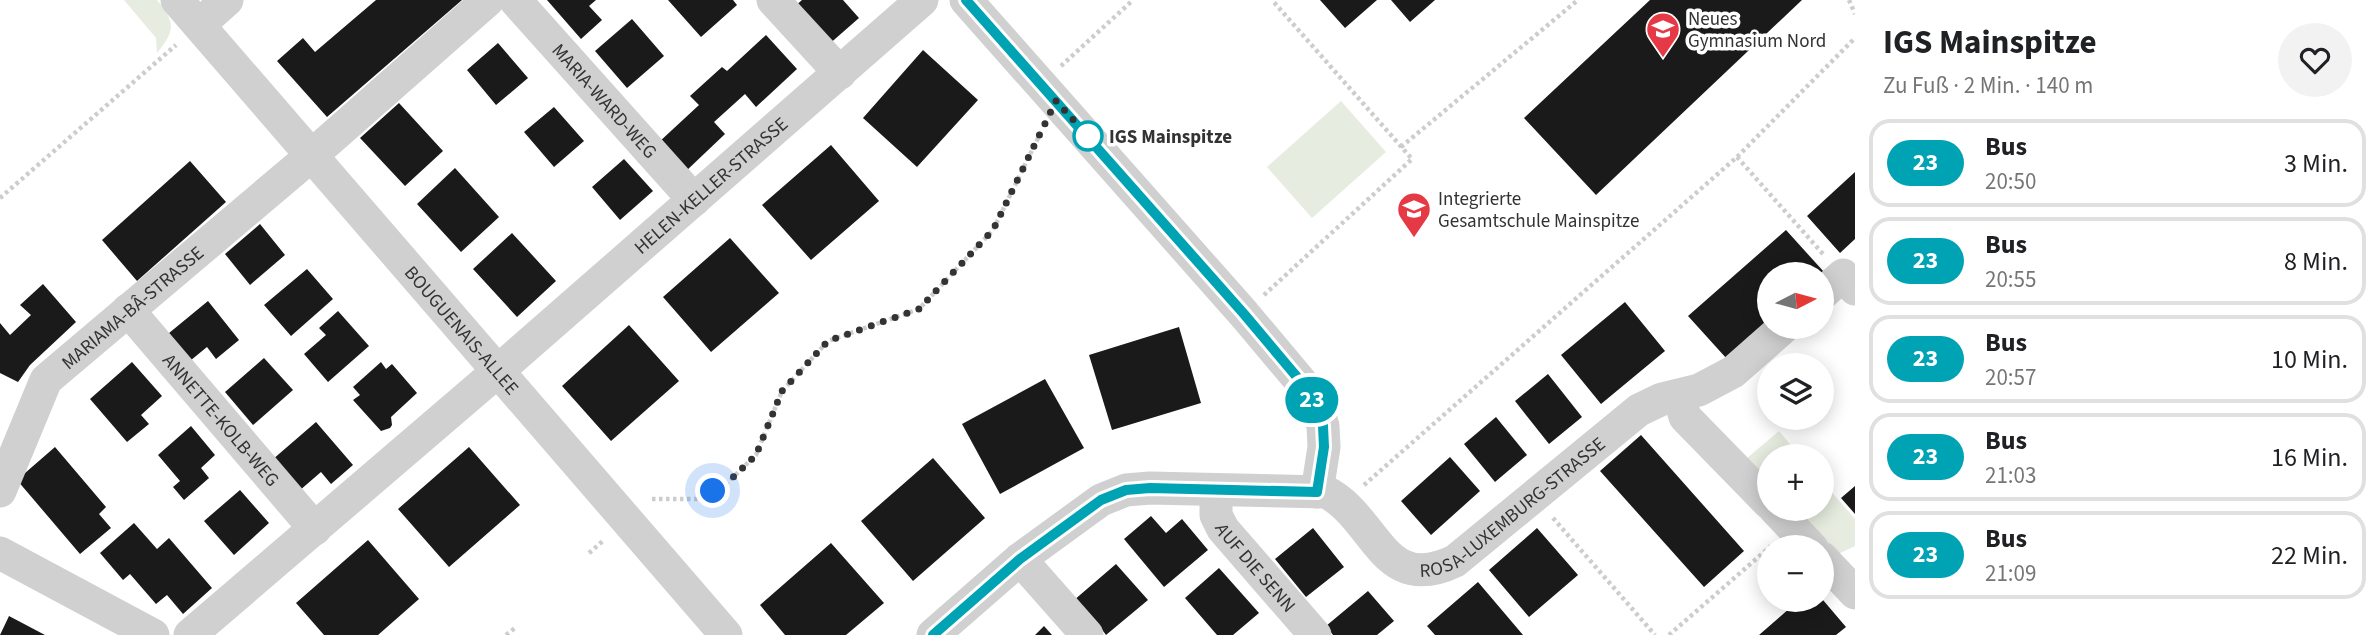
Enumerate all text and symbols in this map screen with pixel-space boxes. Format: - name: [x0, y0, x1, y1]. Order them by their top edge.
- place label: Neues Gymnasium Nord: [1688, 6, 1826, 55]
- school or university icon: Neues Gymnasium Nord: [1644, 10, 1682, 59]
- text: IGS Mainspitze: [1883, 19, 2097, 66]
- button: heart: [2278, 23, 2352, 97]
- street label: MARIA-WARD-WEG: [545, 38, 663, 165]
- text: Zu Fuß · 2 Min. · 140 m: [1883, 69, 2093, 102]
- street label: HELEN-KELLER-STRASSE: [629, 111, 794, 261]
- marker: IGS Mainspitze: [1073, 121, 1103, 151]
- place label: IGS Mainspitze: [1109, 124, 1232, 151]
- text: Bus: [1985, 128, 2027, 165]
- text: 23: [1913, 145, 1938, 180]
- text: 3 Min.: [2284, 145, 2348, 182]
- text: 20:50: [1985, 165, 2036, 198]
- place label: Integrierte Gesamtschule Mainspitze: [1438, 186, 1639, 235]
- school or university icon: Integrierte Gesamtschule Mainspitze: [1395, 190, 1433, 239]
- text: Bus: [1985, 226, 2027, 263]
- street label: MARIAMA-BÂ-STRASSE: [56, 240, 210, 376]
- text: 23: [1913, 243, 1938, 278]
- text: 8 Min.: [2284, 243, 2348, 280]
- street label: BOUGUENAIS-ALLEE: [398, 260, 524, 401]
- north arrow: [1757, 262, 1834, 340]
- map controls: [1757, 262, 1834, 612]
- text: 20:55: [1985, 263, 2036, 296]
- text: Bus: [1985, 324, 2027, 361]
- text: 23: [1913, 341, 1938, 376]
- text: 10 Min.: [2271, 341, 2348, 378]
- street label: ANNETTE-KOLB-WEG: [156, 348, 285, 493]
- button: layers: [1757, 353, 1834, 430]
- text: 20:57: [1985, 361, 2036, 394]
- line badge: 23: [1280, 377, 1344, 423]
- text: 23: [1299, 382, 1325, 417]
- text: Bus: [1985, 422, 2027, 459]
- street label: ROSA-LUXEMBURG-STRASSE: [1419, 431, 1612, 585]
- text: 23: [1913, 439, 1938, 474]
- text: 16 Min.: [2271, 439, 2348, 476]
- button: +: [1757, 444, 1834, 521]
- text: 21:03: [1985, 459, 2036, 492]
- your location: [695, 473, 730, 508]
- street label: AUF DIE SENN: [1207, 519, 1301, 619]
- text: Bus: [1985, 520, 2027, 557]
- button: −: [1757, 535, 1834, 612]
- text: 23: [1913, 537, 1938, 572]
- text: 22 Min.: [2271, 537, 2348, 574]
- text: 21:09: [1985, 557, 2036, 590]

